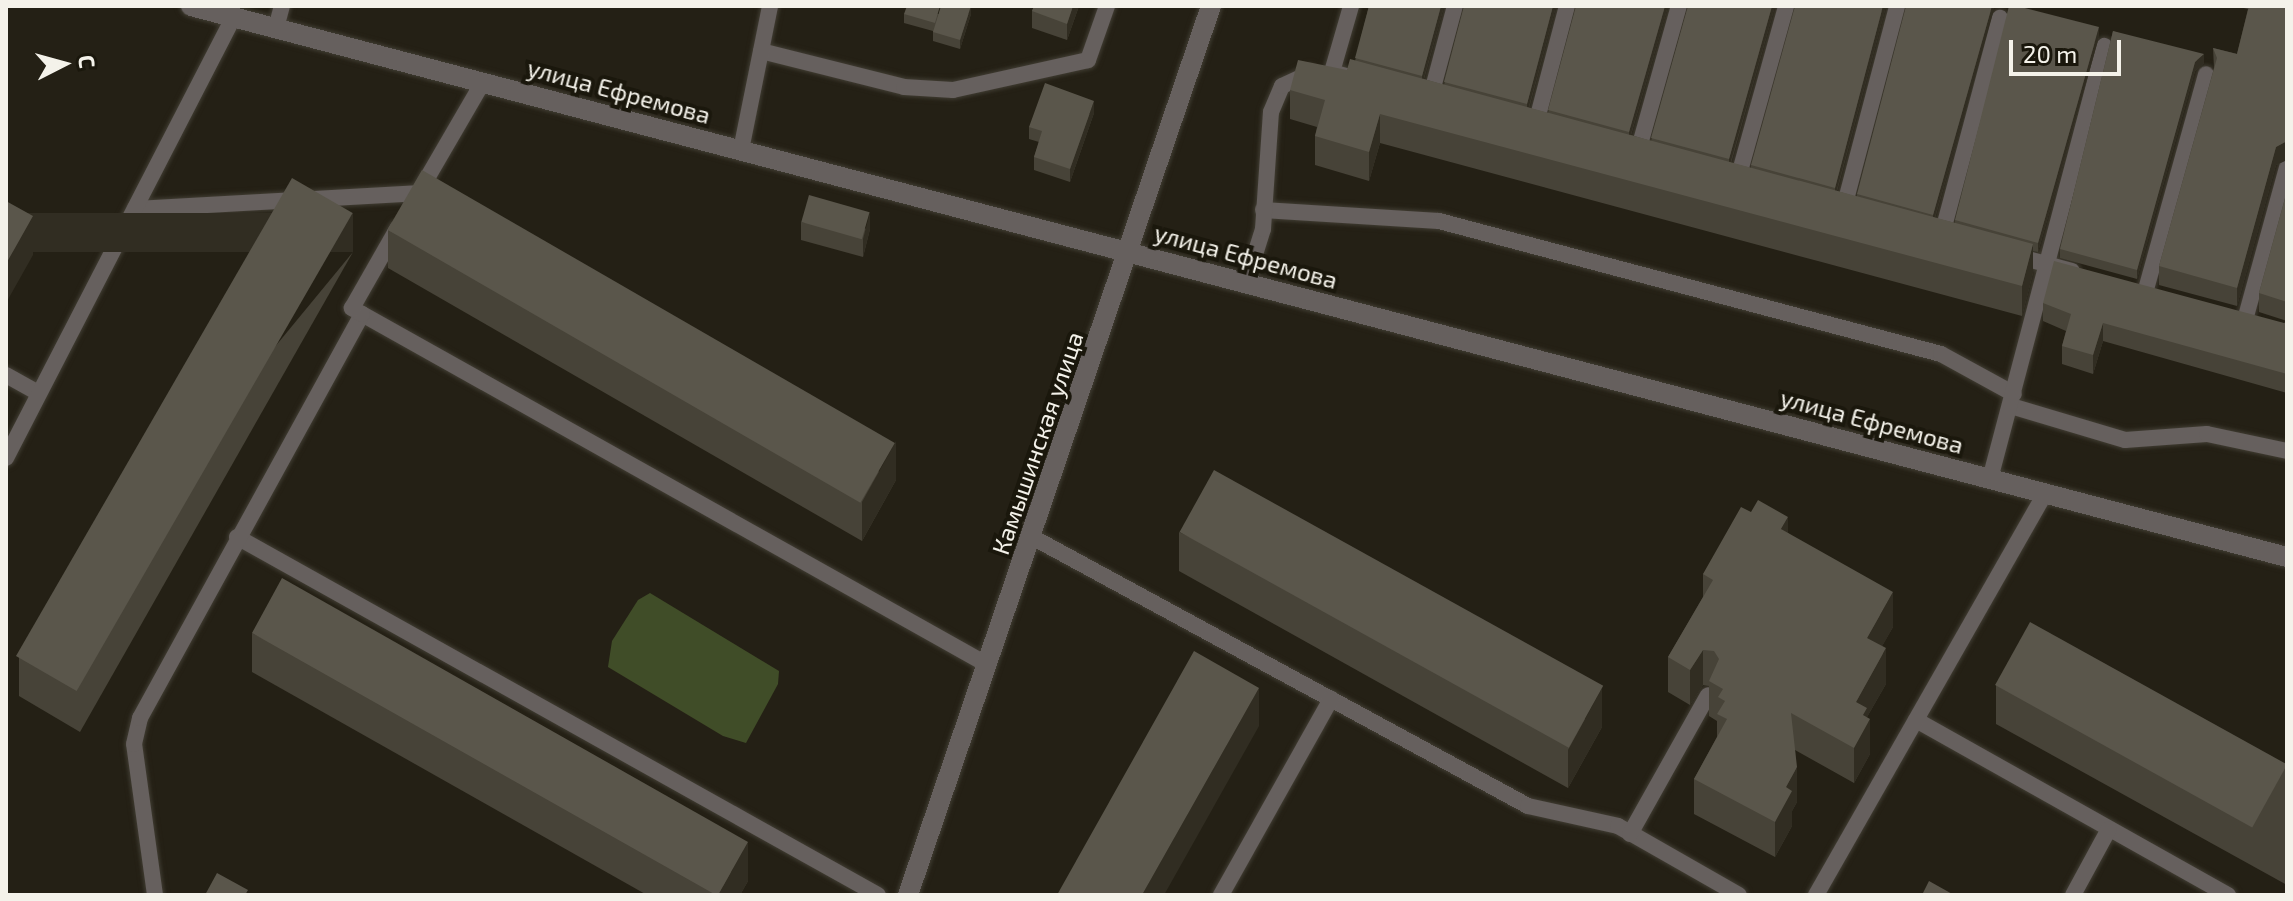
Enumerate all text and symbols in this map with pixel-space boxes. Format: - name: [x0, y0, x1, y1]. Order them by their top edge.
- north arrow: [24, 24, 104, 104]
- scale bar: [2013, 24, 2125, 74]
- text: 20 m: [2023, 39, 2077, 68]
- street label: улица Ефремова: [524, 53, 714, 129]
- text: С: [74, 54, 101, 69]
- street label: улица Ефремова: [1151, 218, 1341, 294]
- street label: Камышинская улица: [985, 328, 1089, 558]
- street label: улица Ефремова: [1777, 383, 1967, 459]

